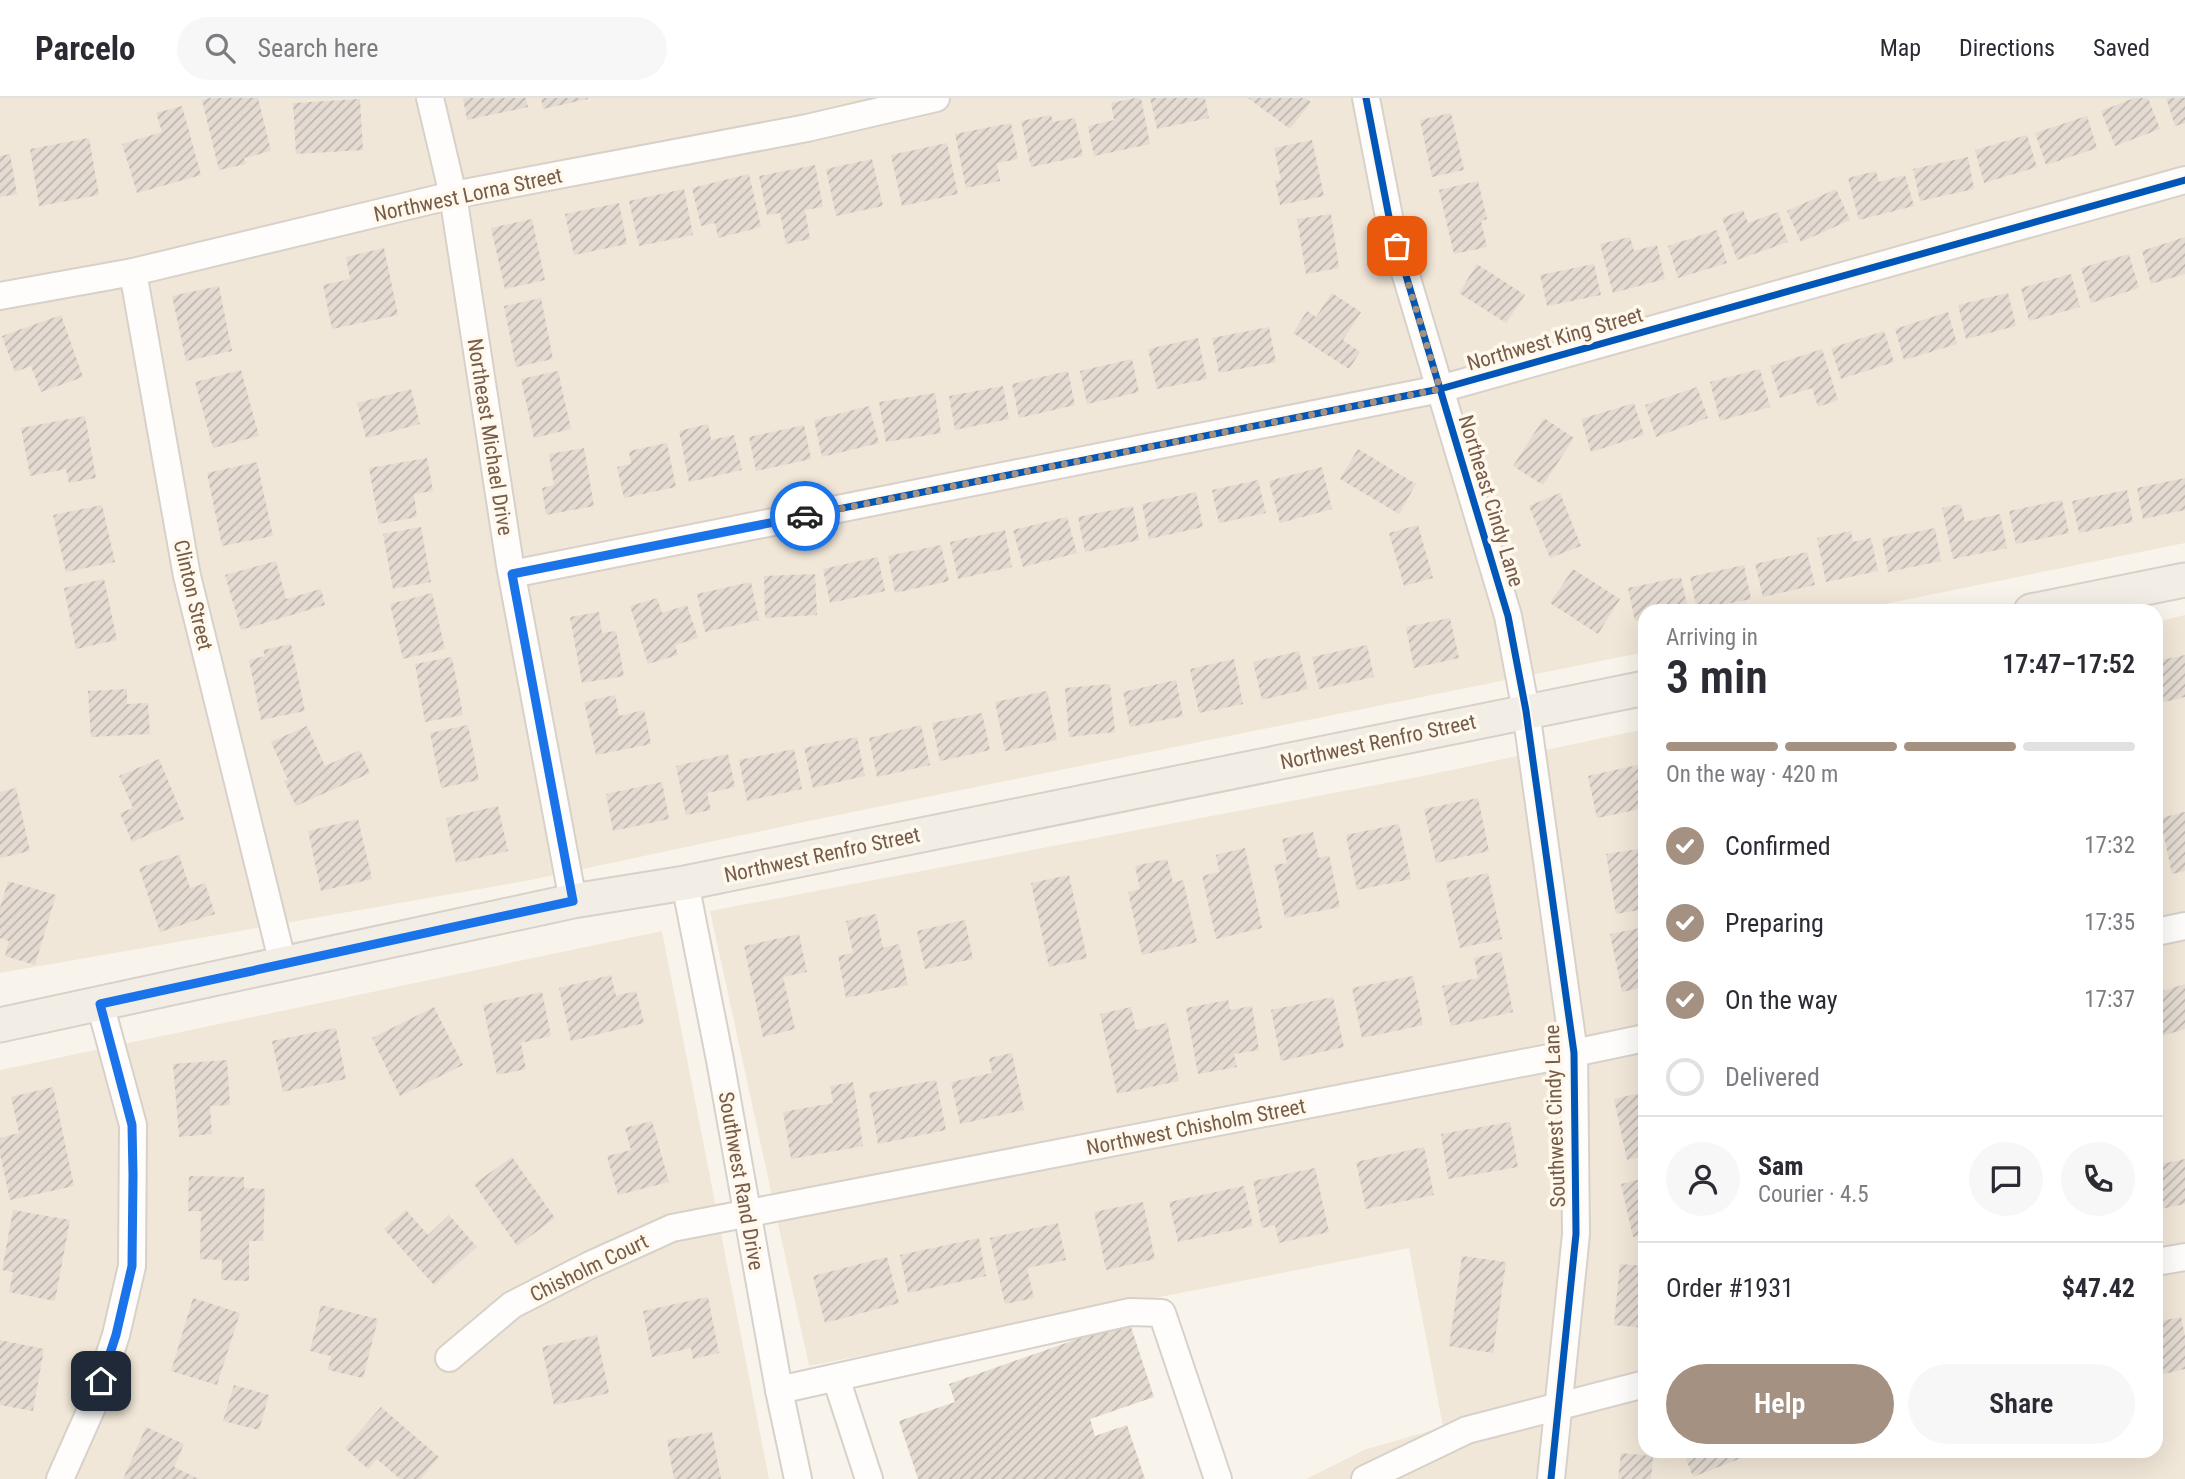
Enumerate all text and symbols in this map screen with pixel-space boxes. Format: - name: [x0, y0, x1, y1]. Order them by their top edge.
- search box: [177, 17, 667, 80]
- text: Parcelo: [35, 29, 135, 68]
- icon: search: [201, 29, 239, 67]
- text: Search here: [257, 33, 378, 63]
- text: Map: [1880, 34, 1921, 62]
- text: Directions: [1959, 34, 2055, 62]
- text: Saved: [2093, 34, 2150, 62]
- street label: Northwest Lorna Street: [372, 163, 564, 227]
- pin: [1367, 216, 1427, 276]
- icon: bag: [1378, 227, 1416, 265]
- street label: Northwest King Street: [1464, 302, 1646, 376]
- street label: Northeast Michael Drive: [463, 337, 517, 537]
- street label: Northeast Cindy Lane: [1453, 412, 1529, 590]
- courier: [770, 481, 840, 551]
- icon: car: [786, 497, 824, 535]
- street label: Clinton Street: [169, 538, 217, 652]
- text: Arriving in: [1666, 624, 1758, 651]
- text: 17:47–17:52: [2002, 649, 2135, 679]
- text: 3 min: [1666, 650, 1768, 704]
- street label: Northwest Renfro Street: [1278, 710, 1478, 774]
- text: On the way · 420 m: [1666, 761, 1838, 788]
- street label: Northwest Renfro Street: [722, 823, 922, 887]
- icon: check: [1666, 827, 1704, 865]
- text: Confirmed: [1725, 831, 1831, 861]
- text: 17:32: [2084, 832, 2135, 859]
- icon: check: [1666, 904, 1704, 942]
- text: Preparing: [1725, 908, 1824, 938]
- text: 17:35: [2084, 909, 2135, 936]
- icon: check: [1666, 981, 1704, 1019]
- text: On the way: [1725, 985, 1838, 1015]
- text: 17:37: [2084, 986, 2135, 1013]
- street label: Southwest Cindy Lane: [1540, 1024, 1570, 1208]
- text: Delivered: [1725, 1062, 1820, 1092]
- street label: Southwest Rand Drive: [714, 1090, 769, 1272]
- street label: Northwest Chisholm Street: [1084, 1094, 1308, 1160]
- button: person: [1666, 1142, 1740, 1216]
- button: chat: [1969, 1142, 2043, 1216]
- button: phone: [2061, 1142, 2135, 1216]
- text: Sam: [1758, 1151, 1804, 1181]
- text: Courier · 4.5: [1758, 1181, 1869, 1208]
- street label: Chisholm Court: [526, 1229, 652, 1307]
- text: Order #1931: [1666, 1273, 1794, 1303]
- text: $47.42: [2062, 1273, 2135, 1303]
- pin: [71, 1351, 131, 1411]
- icon: home: [82, 1362, 120, 1400]
- button: Help: [1666, 1364, 1894, 1444]
- button: Share: [1908, 1364, 2135, 1444]

